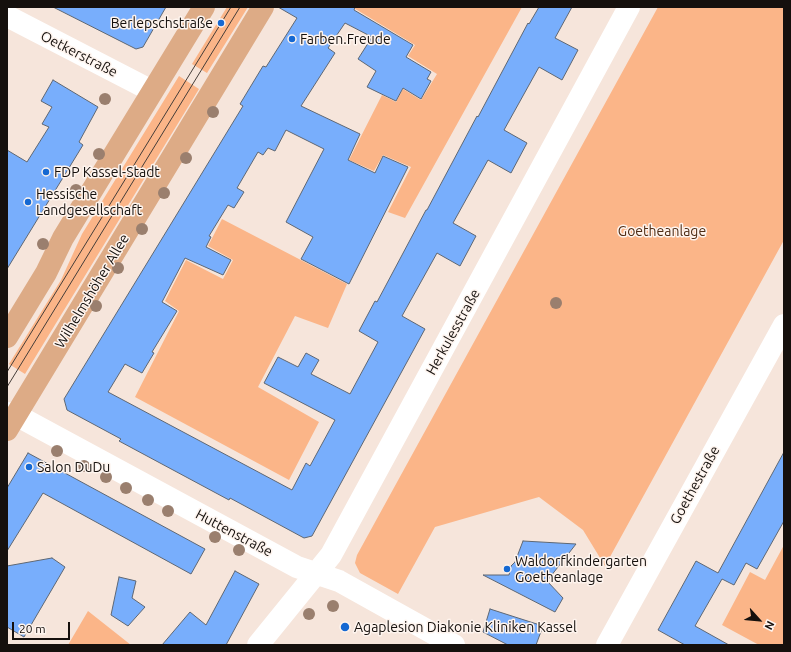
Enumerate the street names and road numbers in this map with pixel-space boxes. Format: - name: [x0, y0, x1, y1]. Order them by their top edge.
- street label: Oetkerstraße: [38, 27, 120, 81]
- street label: Wilhelmshöher Allee: [51, 231, 133, 351]
- street label: Herkulesstraße: [422, 286, 484, 378]
- street label: Goethestraße: [667, 443, 723, 527]
- street label: Huttenstraße: [193, 506, 275, 560]

